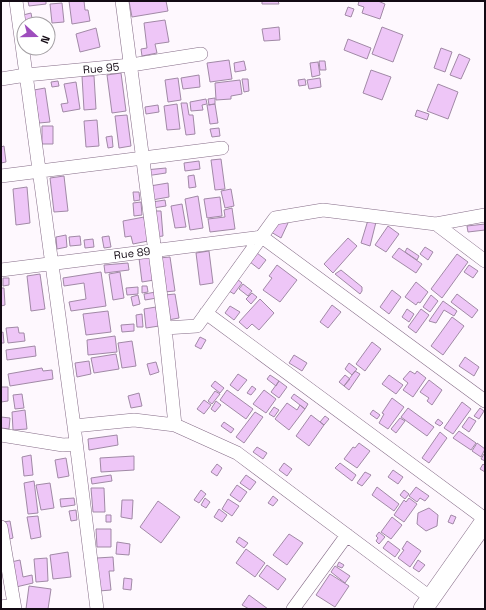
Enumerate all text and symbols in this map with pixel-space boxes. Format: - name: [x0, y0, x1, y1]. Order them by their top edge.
- north arrow: [16, 16, 56, 56]
- text: N: [37, 34, 53, 46]
- street label: Rue 95: [82, 59, 120, 77]
- street label: Rue 89: [113, 244, 151, 262]

